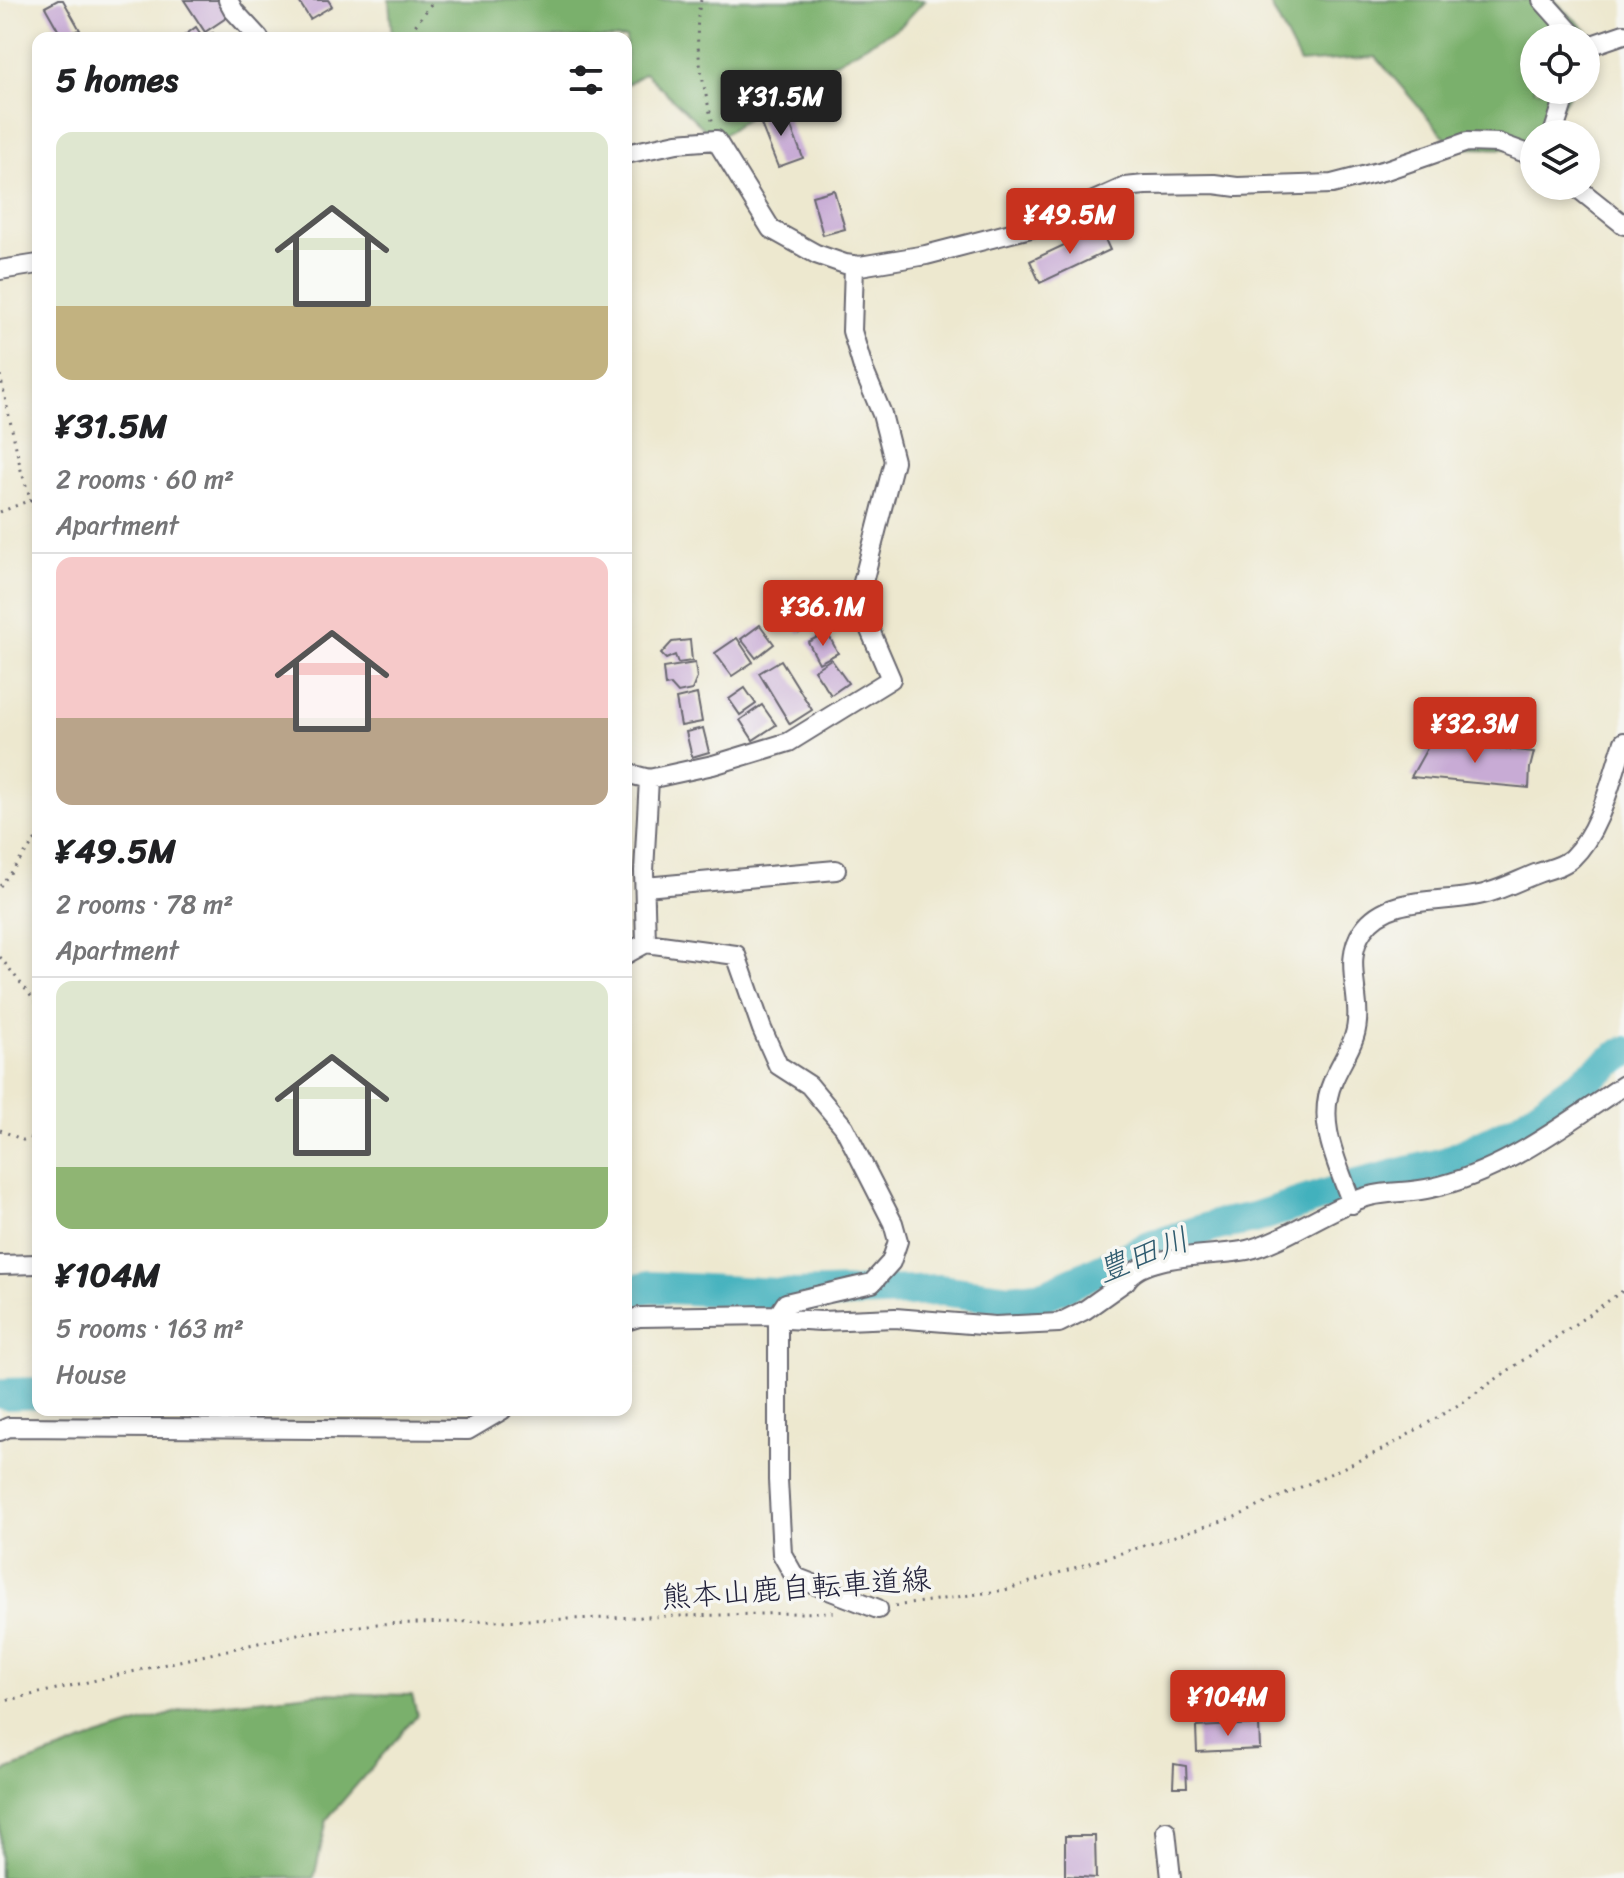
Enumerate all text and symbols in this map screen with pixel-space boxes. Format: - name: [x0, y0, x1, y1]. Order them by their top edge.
- map controls: [1520, 24, 1600, 200]
- button: locate: [1520, 24, 1600, 104]
- text: 5 homes: [56, 50, 178, 110]
- icon: filters: [564, 58, 608, 102]
- pin: ¥31.5M: [716, 70, 846, 138]
- text: ¥31.5M: [739, 73, 823, 119]
- button: layers: [1520, 120, 1600, 200]
- icon: home: [260, 184, 404, 328]
- pin: ¥49.5M: [1005, 188, 1135, 256]
- text: ¥49.5M: [1024, 191, 1116, 237]
- text: ¥31.5M: [56, 396, 167, 456]
- text: 2 rooms · 60 m²: [56, 456, 234, 502]
- text: Apartment: [56, 502, 179, 548]
- pin: ¥36.1M: [758, 580, 888, 648]
- text: ¥36.1M: [781, 583, 865, 629]
- icon: home: [260, 609, 404, 753]
- pin: ¥32.3M: [1410, 697, 1540, 765]
- text: ¥32.3M: [1431, 700, 1519, 746]
- text: ¥49.5M: [56, 821, 176, 881]
- text: 2 rooms · 78 m²: [56, 881, 233, 927]
- text: Apartment: [56, 927, 179, 973]
- icon: home: [260, 1033, 404, 1177]
- water label: 豊田川: [1088, 1211, 1198, 1299]
- text: ¥104M: [56, 1245, 160, 1305]
- text: 5 rooms · 163 m²: [56, 1305, 244, 1351]
- text: House: [56, 1351, 126, 1397]
- street label: 熊本山鹿自転車道線: [659, 1552, 933, 1624]
- pin: ¥104M: [1172, 1670, 1284, 1738]
- text: ¥104M: [1188, 1673, 1268, 1719]

